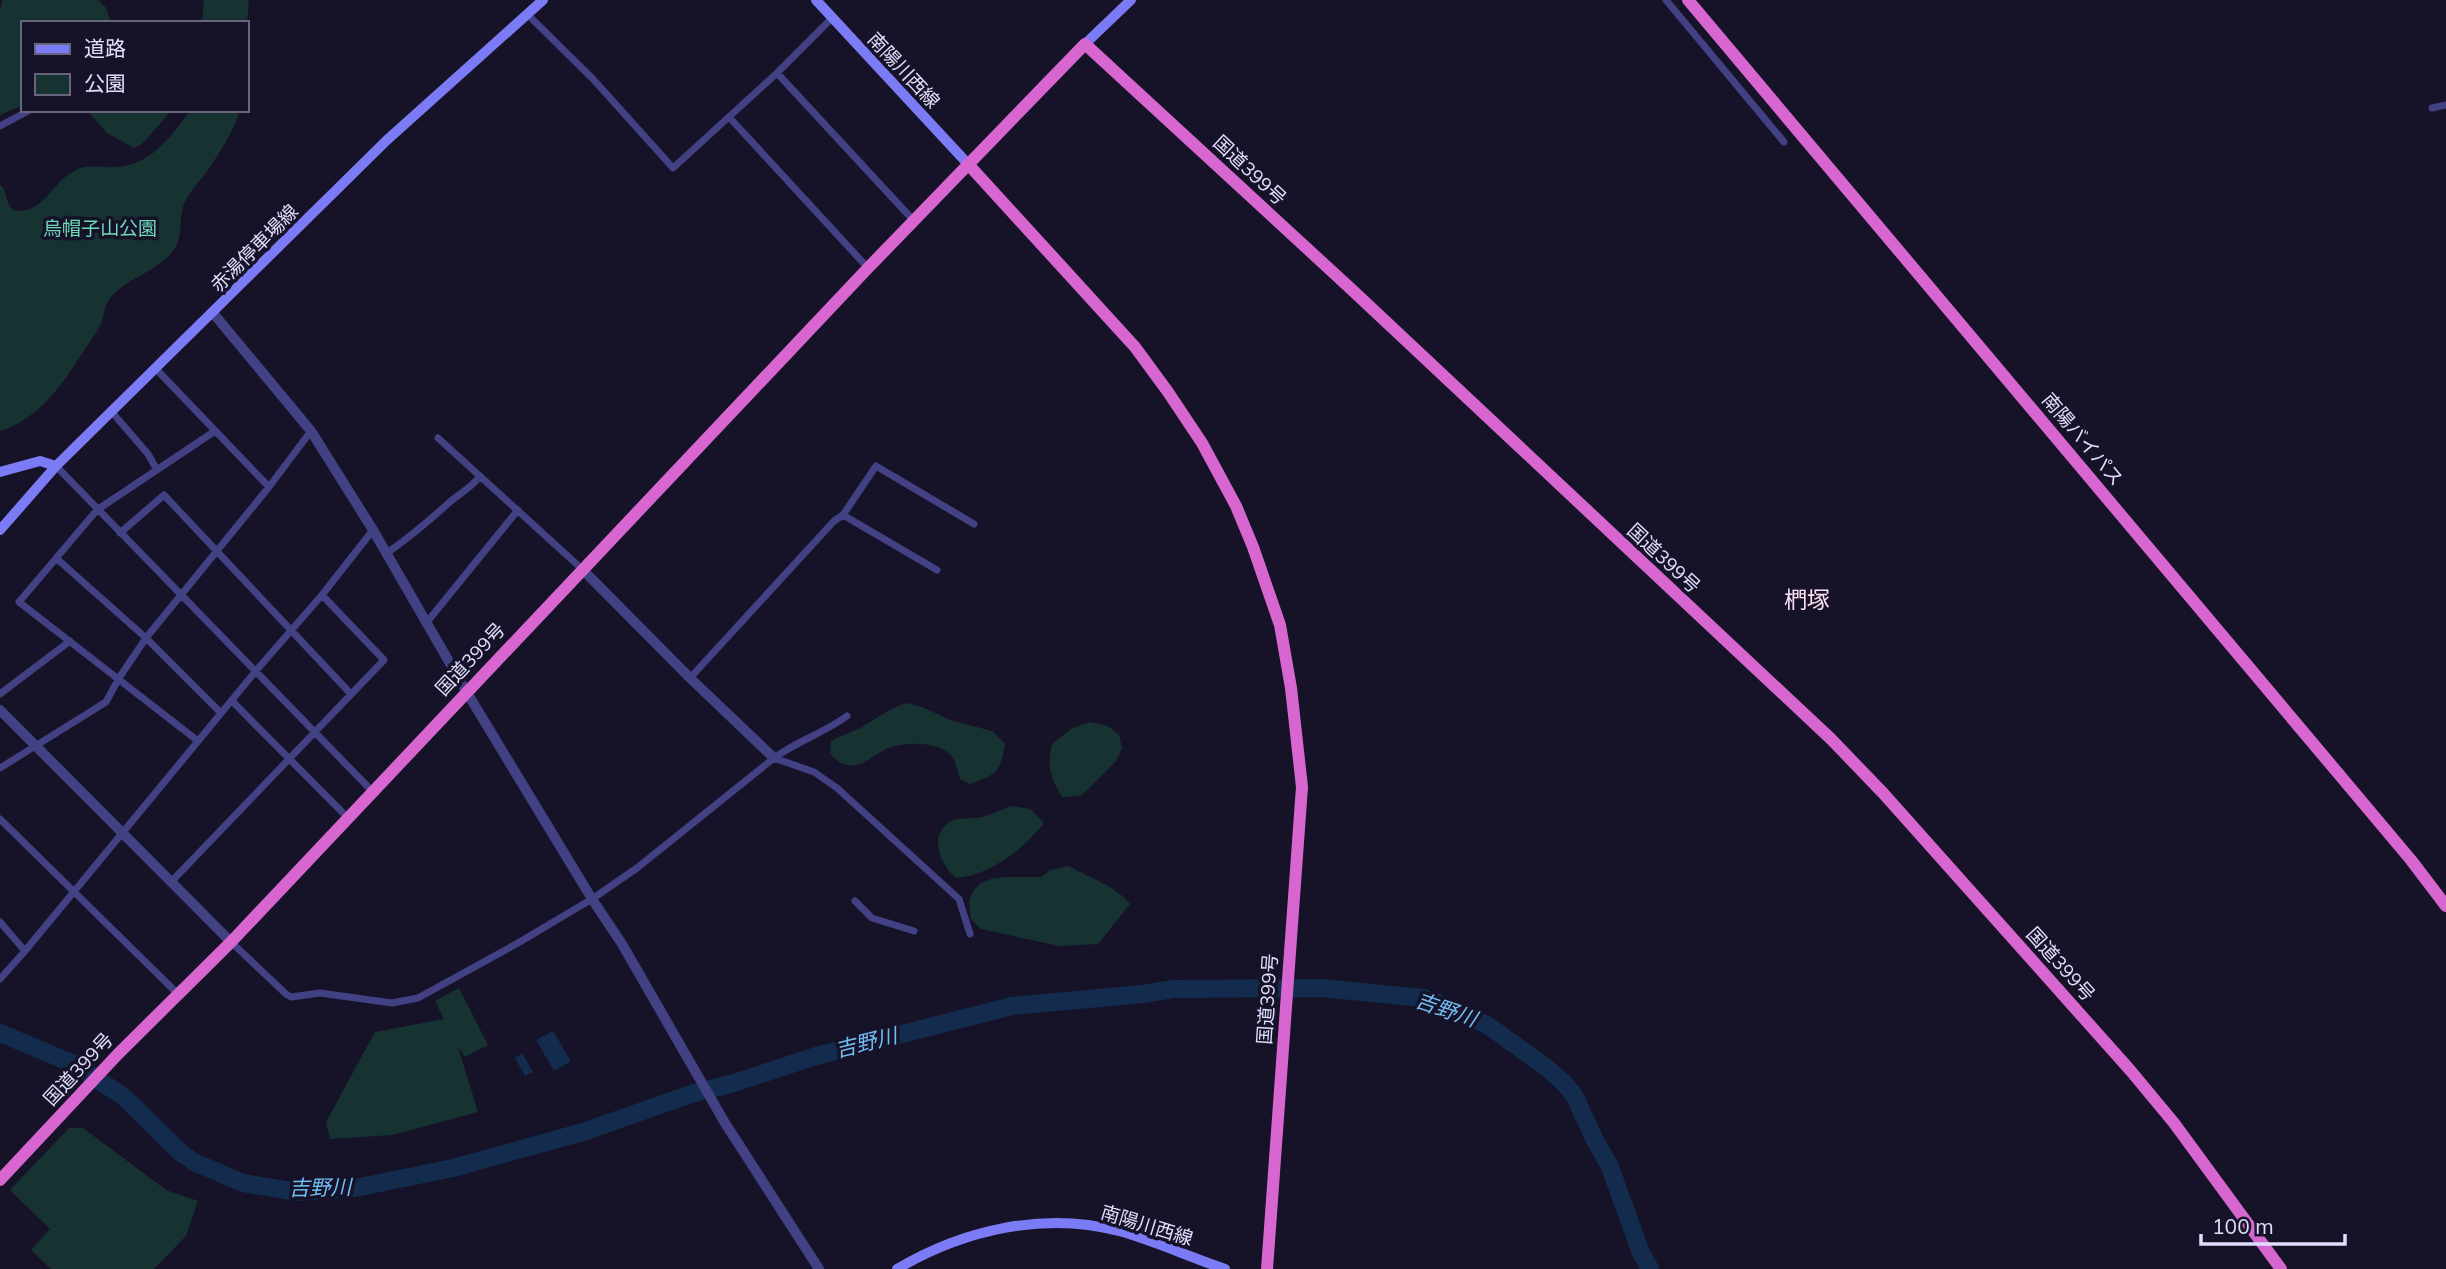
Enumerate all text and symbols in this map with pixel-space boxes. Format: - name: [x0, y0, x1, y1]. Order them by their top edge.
- legend: [21, 21, 248, 112]
- street label: 南陽川西線: [863, 27, 945, 113]
- text: 道路: [84, 35, 126, 61]
- text: 公園: [84, 70, 126, 96]
- street label: 国道399号: [1208, 130, 1292, 210]
- street label: 赤湯停車場線: [205, 199, 303, 297]
- park label: 烏帽子山公園: [43, 216, 157, 240]
- street label: 南陽バイパス: [2037, 388, 2129, 490]
- street label: 国道399号: [1622, 518, 1706, 598]
- district label: 椚塚: [1784, 585, 1830, 614]
- street label: 国道399号: [430, 617, 510, 701]
- street label: 国道399号: [2022, 922, 2100, 1006]
- street label: 国道399号: [1252, 953, 1282, 1045]
- water label: 吉野川: [1412, 987, 1482, 1032]
- water label: 吉野川: [832, 1021, 901, 1062]
- street label: 国道399号: [38, 1027, 118, 1111]
- water label: 吉野川: [288, 1173, 354, 1201]
- street label: 南陽川西線: [1098, 1200, 1196, 1250]
- scale bar: [2201, 1202, 2344, 1246]
- text: 100 m: [2212, 1213, 2274, 1239]

